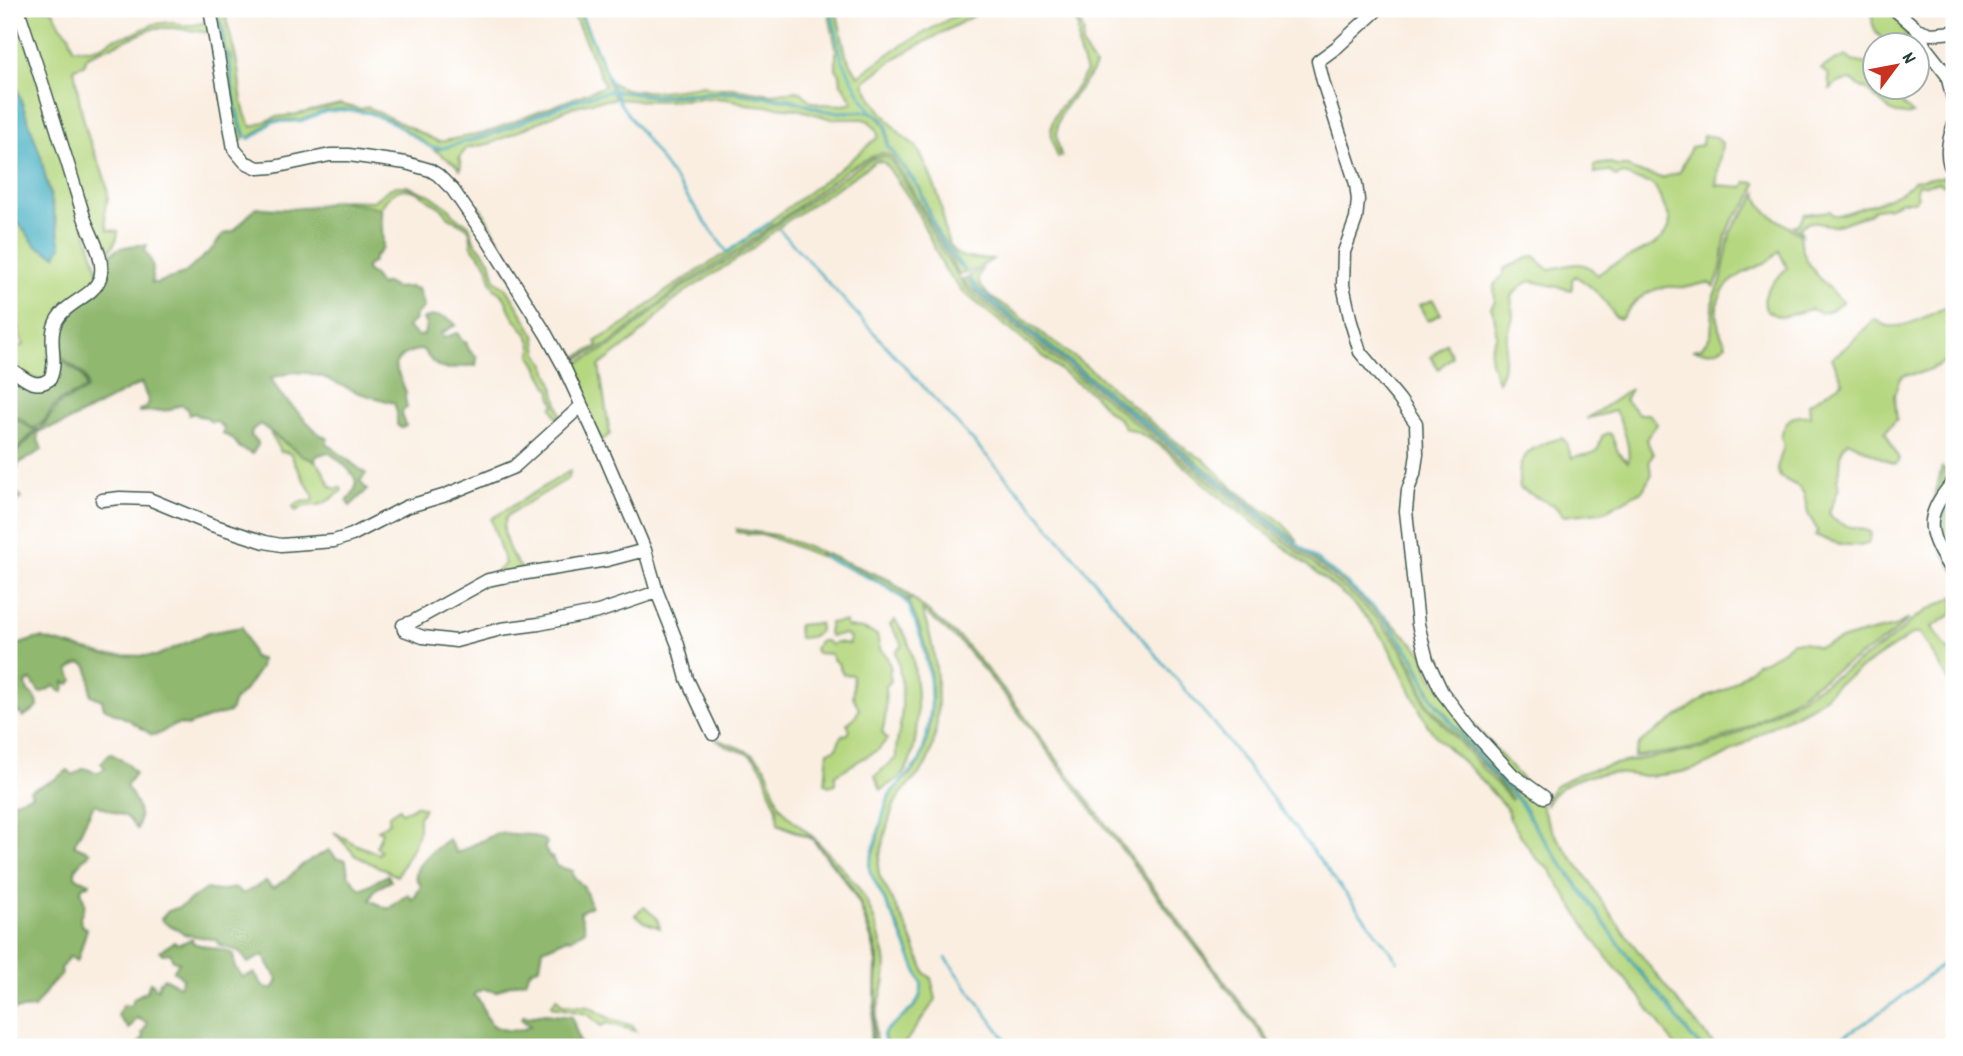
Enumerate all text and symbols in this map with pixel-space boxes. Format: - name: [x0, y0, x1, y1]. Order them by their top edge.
- north arrow: [1862, 32, 1932, 102]
- text: N: [1894, 48, 1921, 70]

